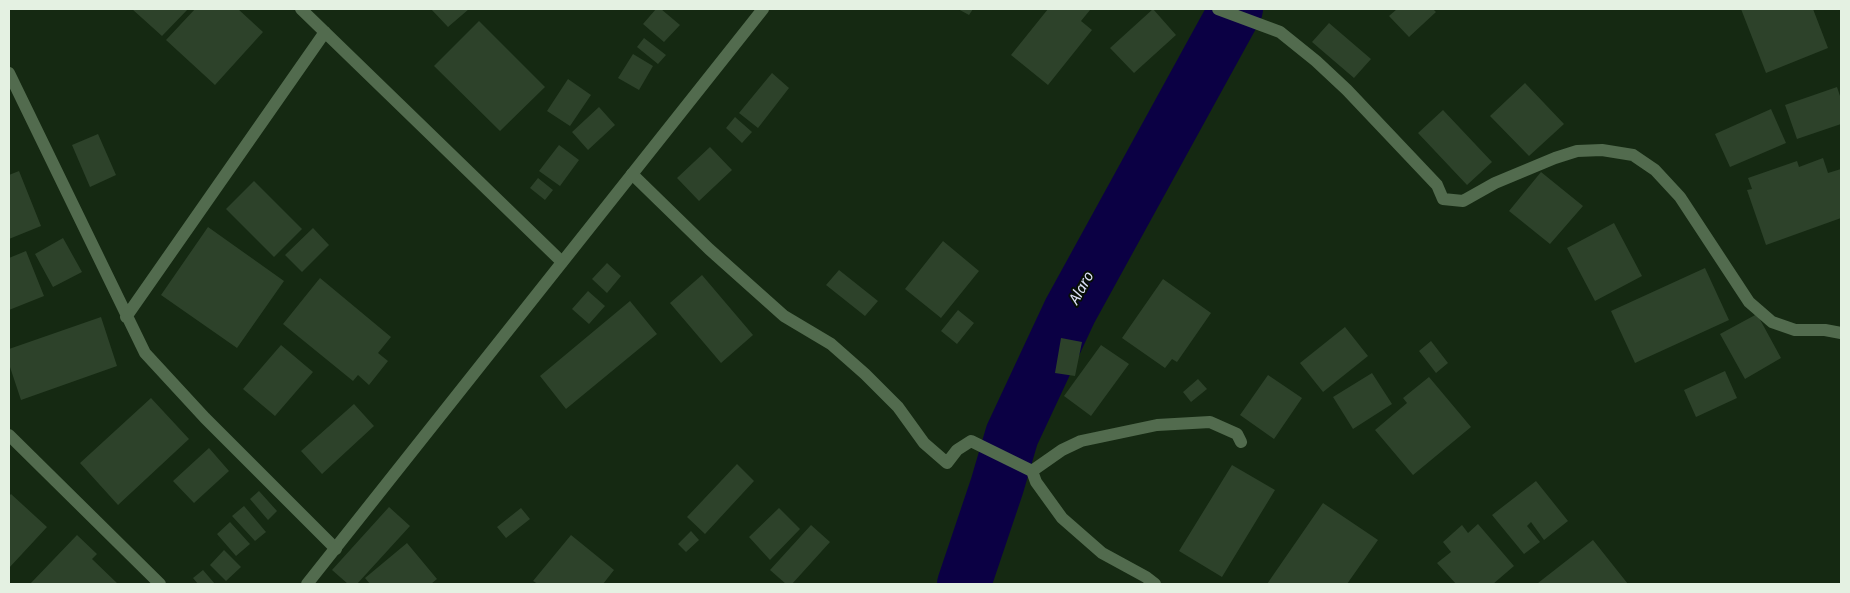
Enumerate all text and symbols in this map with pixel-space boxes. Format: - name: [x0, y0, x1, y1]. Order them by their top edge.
- water label: Alaro: [1066, 268, 1098, 308]

